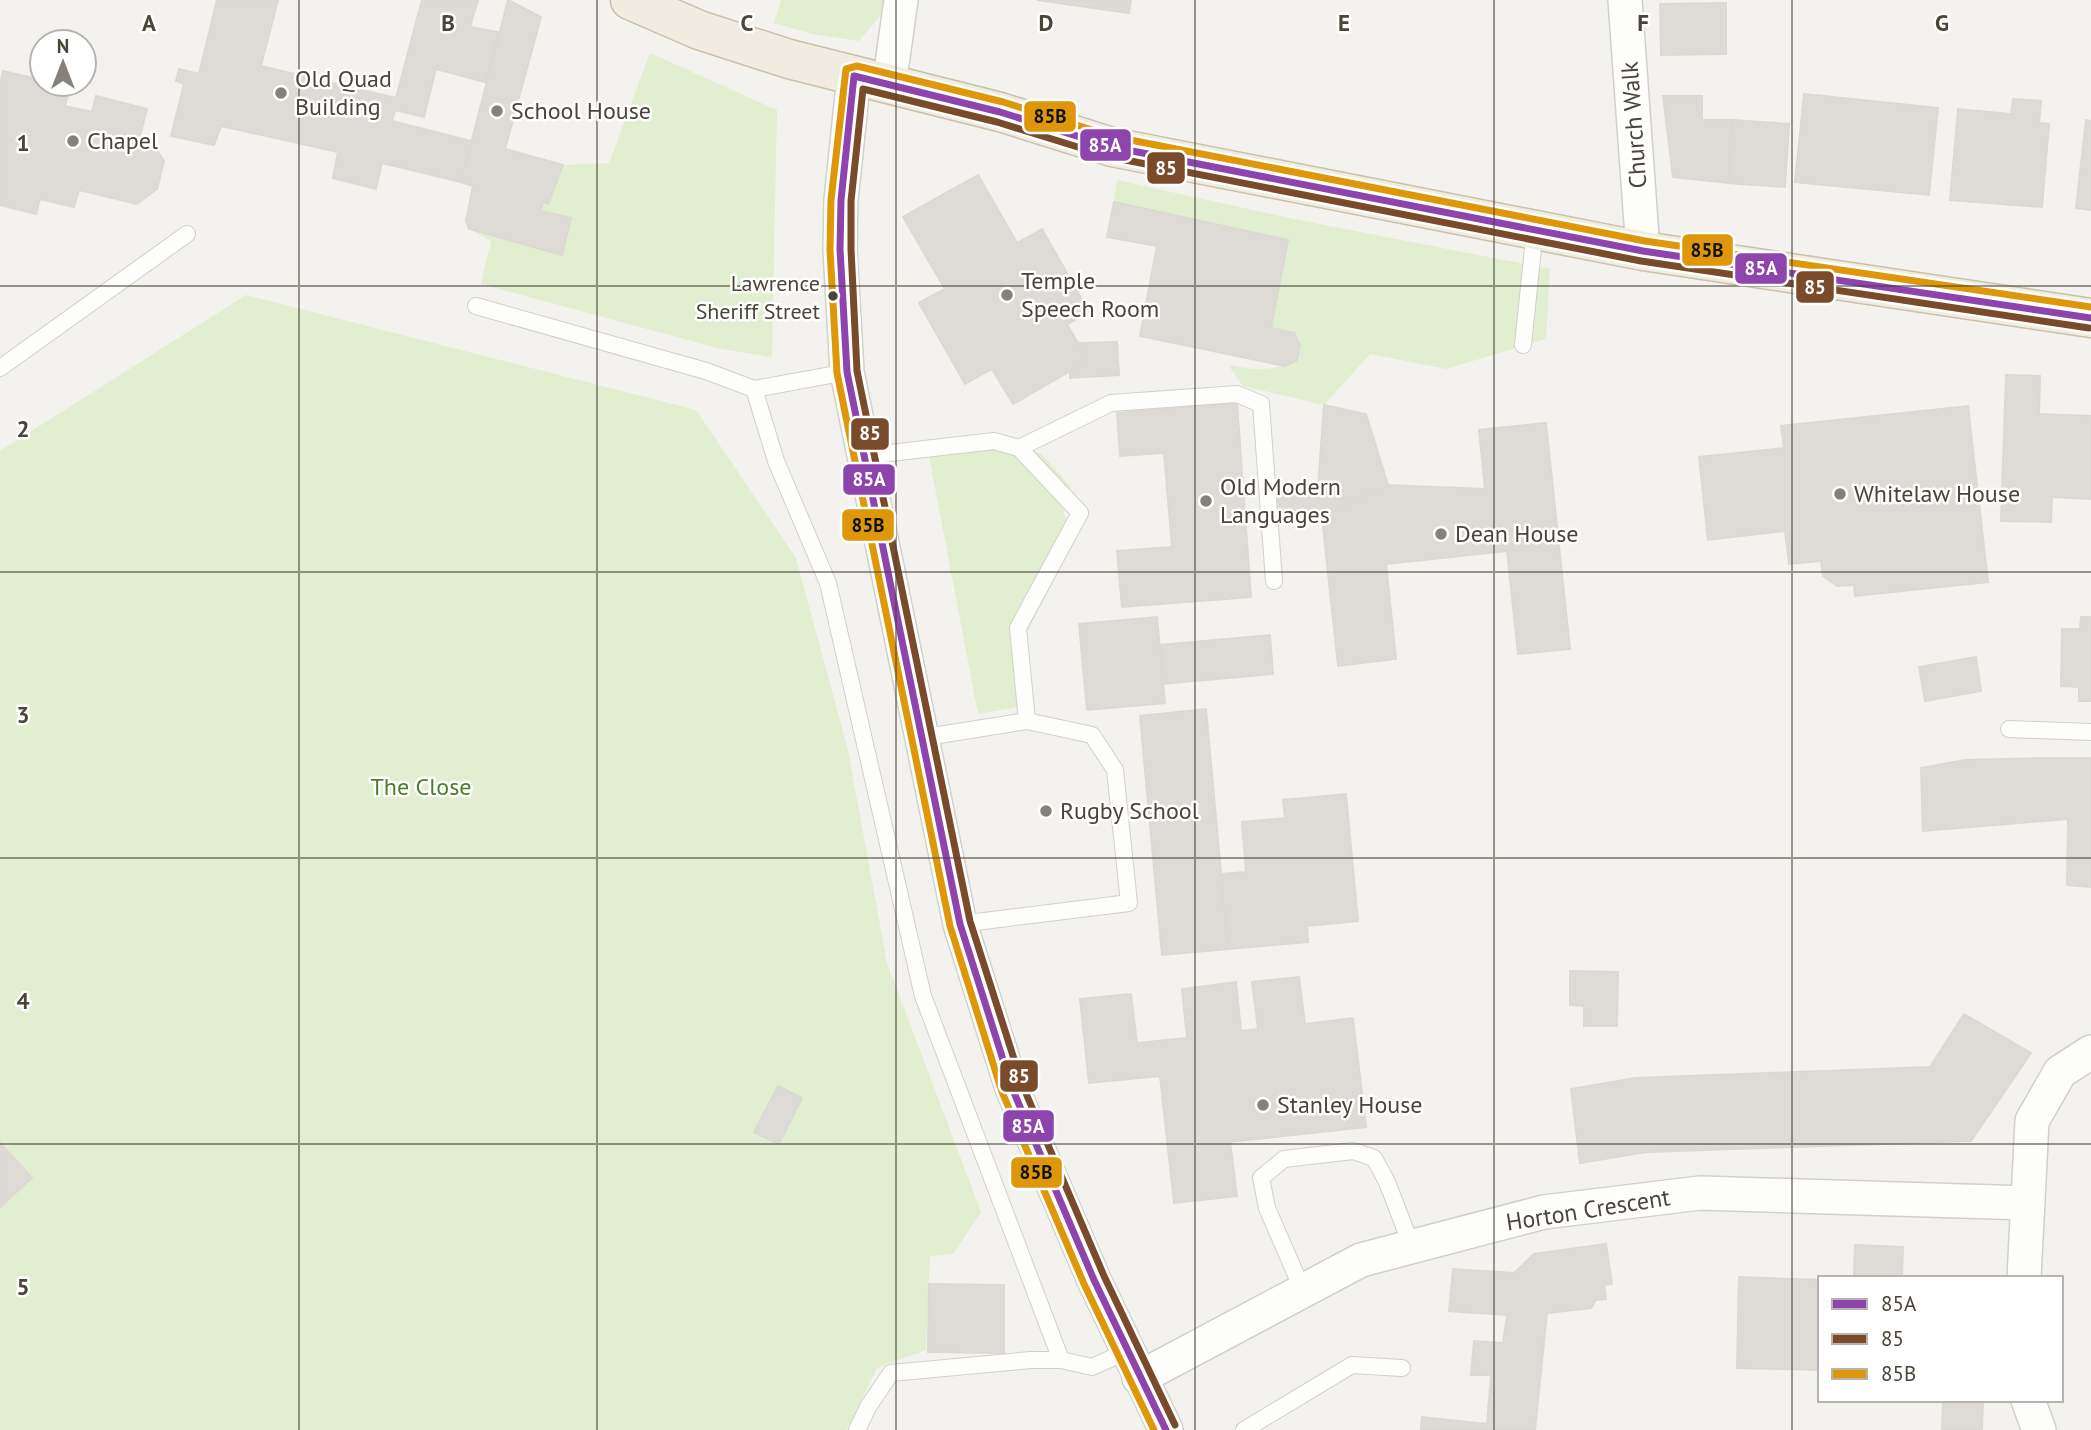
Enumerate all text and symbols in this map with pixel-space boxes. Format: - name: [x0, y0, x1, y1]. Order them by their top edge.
- text: A: [142, 8, 156, 37]
- text: B: [441, 8, 455, 37]
- text: C: [741, 8, 754, 37]
- text: D: [1039, 8, 1053, 37]
- text: E: [1338, 8, 1350, 37]
- text: F: [1637, 8, 1649, 37]
- text: G: [1935, 8, 1949, 37]
- north arrow: [28, 28, 98, 98]
- text: N: [57, 34, 69, 58]
- street label: Church Walk: [1614, 60, 1653, 190]
- place label: Old Quad Building: [295, 63, 392, 122]
- marker: Old Quad Building: [273, 85, 289, 101]
- place label: School House: [511, 95, 651, 126]
- line badge: 85B: [1023, 100, 1077, 133]
- marker: School House: [489, 103, 505, 119]
- text: 85B: [1034, 104, 1066, 128]
- place label: Chapel: [87, 125, 158, 156]
- text: 1: [16, 128, 30, 157]
- line badge: 85A: [1079, 128, 1132, 162]
- marker: Chapel: [65, 133, 81, 149]
- text: 85A: [1088, 133, 1122, 157]
- line badge: 85: [1146, 151, 1186, 185]
- text: 85: [1155, 156, 1177, 180]
- line badge: 85B: [1681, 233, 1734, 267]
- text: 85B: [1691, 238, 1723, 262]
- line badge: 85A: [1734, 252, 1788, 285]
- text: 85A: [1744, 256, 1778, 280]
- place label: Temple Speech Room: [1021, 265, 1159, 324]
- place label: Lawrence Sheriff Street: [696, 269, 821, 325]
- line badge: 85: [1795, 270, 1835, 304]
- text: 85: [1804, 275, 1826, 299]
- marker: Temple Speech Room: [999, 287, 1015, 303]
- marker: Lawrence Sheriff Street: [826, 289, 840, 303]
- text: 2: [16, 414, 30, 443]
- line badge: 85: [850, 417, 890, 451]
- text: 85: [859, 421, 881, 445]
- line badge: 85A: [842, 463, 896, 496]
- text: 85A: [852, 467, 886, 491]
- place label: Old Modern Languages: [1220, 471, 1341, 530]
- place label: Whitelaw House: [1854, 478, 2020, 509]
- marker: Whitelaw House: [1832, 486, 1848, 502]
- marker: Old Modern Languages: [1198, 493, 1214, 509]
- line badge: 85B: [841, 508, 895, 542]
- text: 85B: [852, 513, 884, 537]
- place label: Dean House: [1455, 518, 1579, 549]
- marker: Dean House: [1433, 526, 1449, 542]
- text: 3: [16, 700, 30, 729]
- park label: The Close: [371, 771, 471, 802]
- place label: Rugby School: [1060, 795, 1199, 826]
- marker: Rugby School: [1038, 803, 1054, 819]
- text: 4: [16, 986, 30, 1015]
- line badge: 85: [999, 1059, 1039, 1093]
- text: 85: [1008, 1064, 1030, 1088]
- place label: Stanley House: [1277, 1089, 1423, 1120]
- marker: Stanley House: [1255, 1097, 1271, 1113]
- line badge: 85A: [1002, 1109, 1055, 1143]
- text: 85A: [1011, 1114, 1045, 1138]
- line badge: 85B: [1010, 1156, 1063, 1189]
- text: 85B: [1020, 1160, 1052, 1184]
- street label: Horton Crescent: [1504, 1181, 1672, 1238]
- text: 5: [16, 1272, 30, 1301]
- legend: [1818, 1276, 2063, 1402]
- text: 85A: [1881, 1290, 1917, 1317]
- text: 85: [1881, 1325, 1904, 1352]
- text: 85B: [1881, 1360, 1916, 1387]

